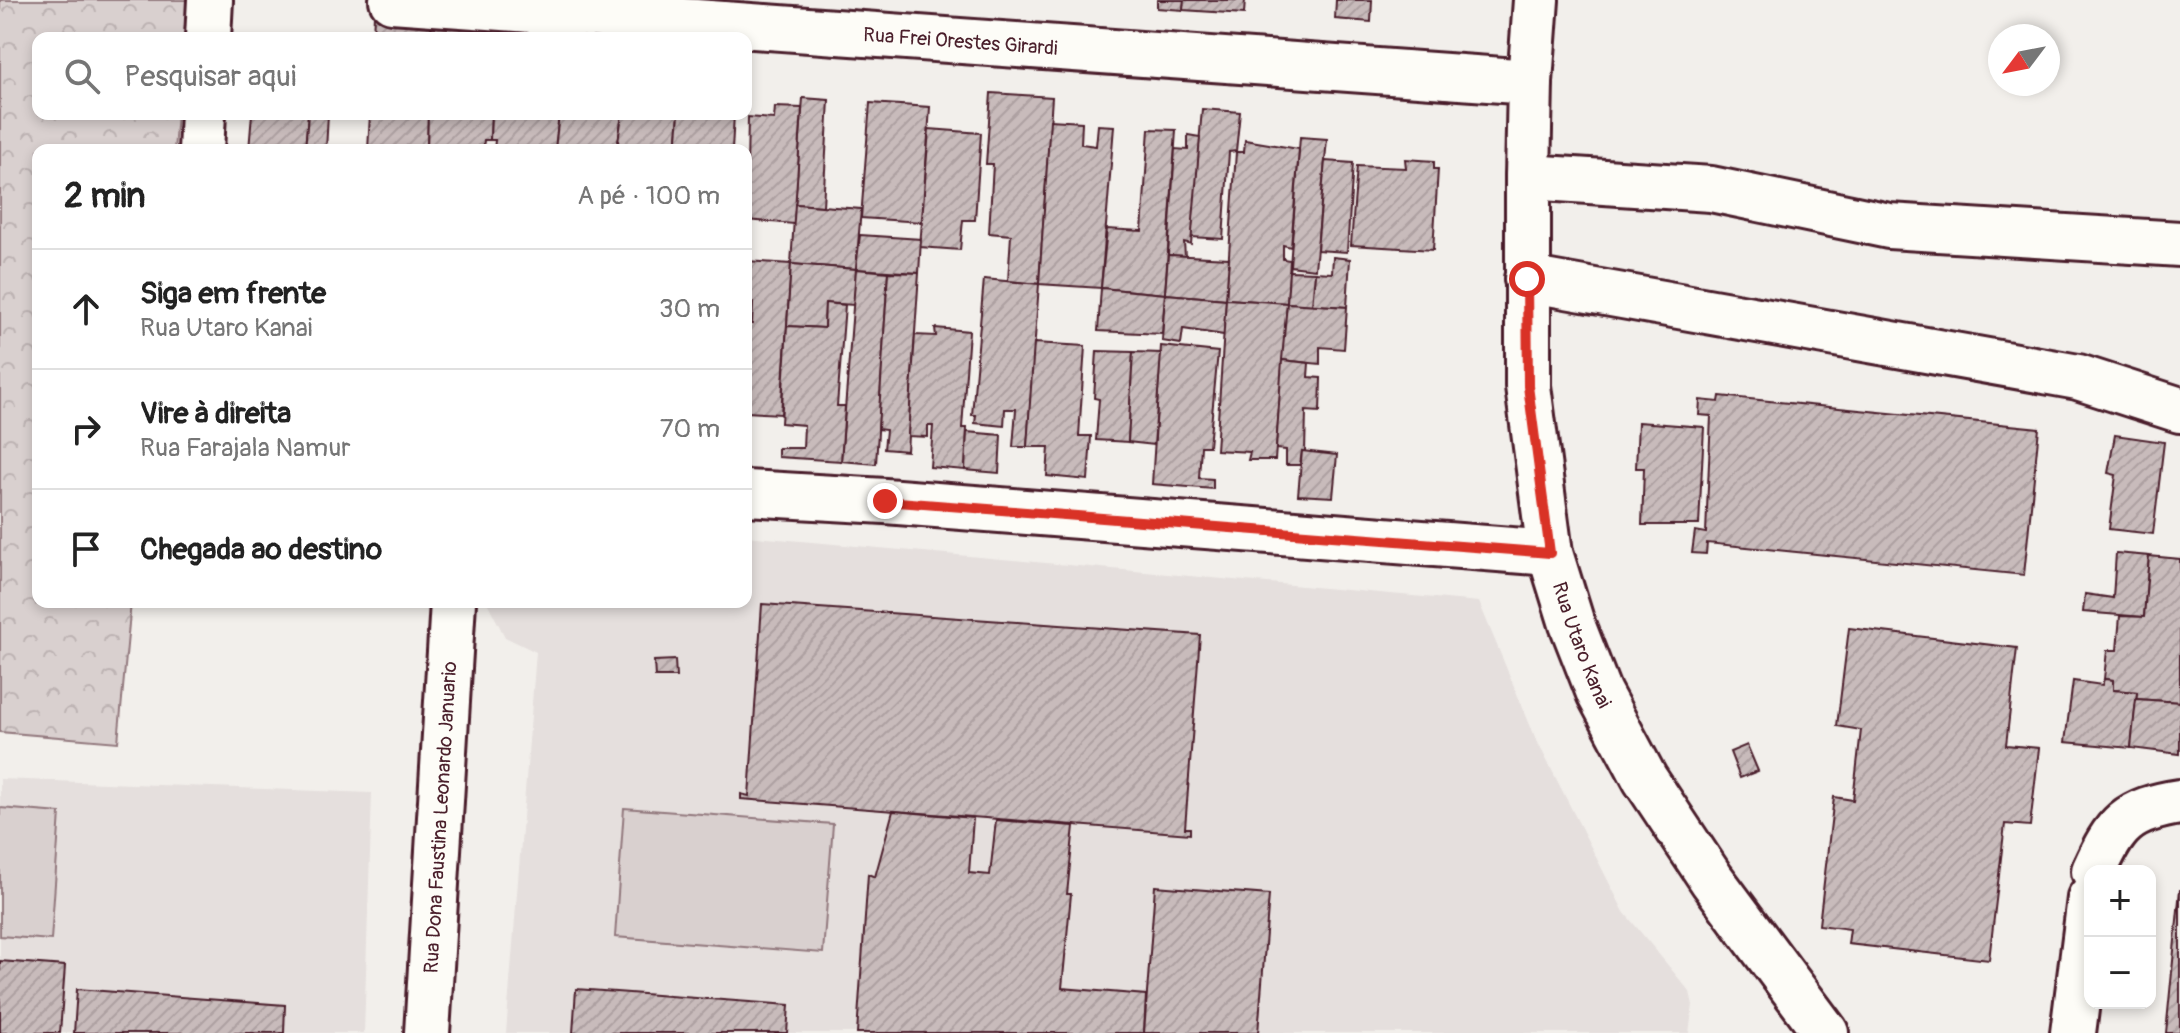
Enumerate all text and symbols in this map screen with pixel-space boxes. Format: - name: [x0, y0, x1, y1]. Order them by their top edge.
- street label: Rua Frei Orestes Girardi: [862, 21, 1059, 60]
- north arrow: [1988, 24, 2060, 96]
- search box: [32, 32, 752, 120]
- icon: search: [60, 54, 104, 98]
- text: Pesquisar aqui: [124, 58, 296, 95]
- text: 2 min: [64, 175, 146, 218]
- text: A pé · 100 m: [577, 180, 720, 212]
- route start: [1509, 261, 1545, 297]
- text: Siga em frente: [140, 275, 326, 312]
- icon: ahead: [64, 287, 108, 331]
- text: 30 m: [659, 293, 720, 325]
- text: Rua Utaro Kanai: [140, 312, 312, 344]
- text: Vire à direita: [140, 395, 291, 432]
- icon: right: [64, 407, 108, 451]
- text: 70 m: [660, 413, 720, 445]
- text: Rua Farajala Namur: [140, 432, 351, 464]
- route end: [867, 483, 903, 519]
- icon: arrive: [64, 527, 108, 571]
- text: Chegada ao destino: [140, 531, 382, 568]
- street label: Rua Utaro Kanai: [1547, 579, 1617, 712]
- street label: Rua Dona Faustina Leonardo Januario: [418, 660, 462, 974]
- map controls: [2084, 865, 2156, 1009]
- button: +: [2084, 865, 2156, 937]
- button: −: [2084, 937, 2156, 1009]

